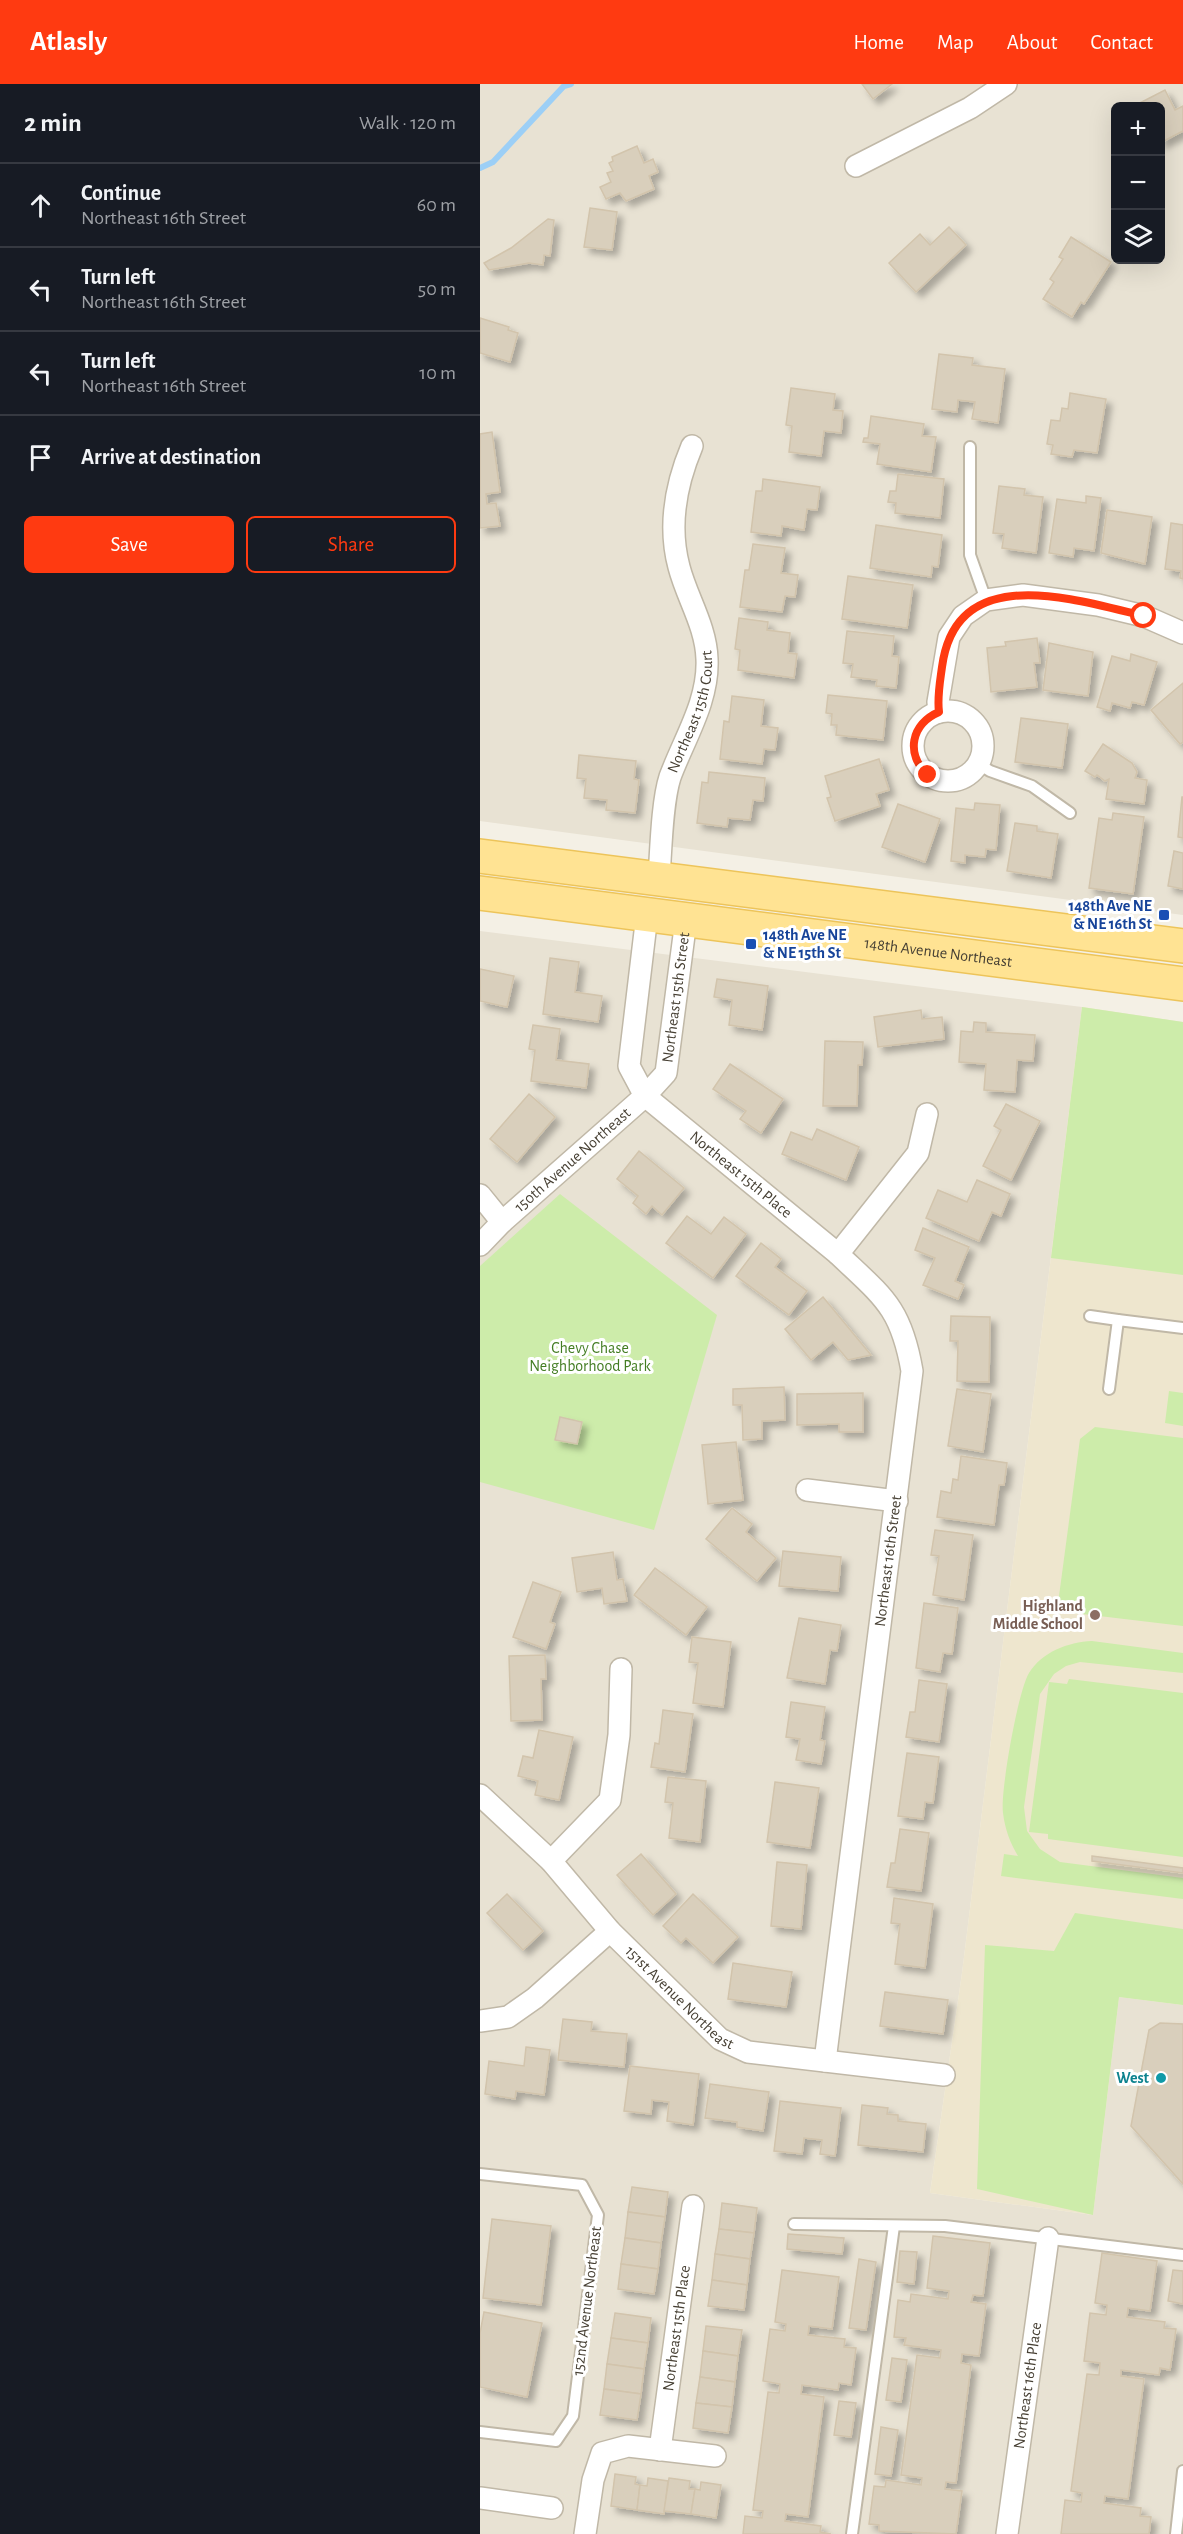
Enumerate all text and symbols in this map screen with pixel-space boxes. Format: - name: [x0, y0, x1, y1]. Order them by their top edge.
- text: Atlasly: [30, 28, 107, 56]
- text: Home: [853, 32, 904, 53]
- text: Map: [937, 32, 974, 53]
- text: About: [1007, 32, 1057, 53]
- text: Contact: [1090, 32, 1153, 53]
- map controls: [1111, 102, 1165, 264]
- button: +: [1111, 102, 1165, 156]
- text: 2 min: [24, 110, 82, 136]
- text: Walk · 120 m: [359, 113, 456, 133]
- button: −: [1111, 156, 1165, 210]
- text: Continue: [81, 182, 161, 204]
- icon: ahead: [24, 189, 57, 222]
- text: 60 m: [417, 195, 456, 215]
- text: Northeast 16th Street: [81, 208, 246, 228]
- button: layers: [1111, 210, 1165, 264]
- text: Turn left: [81, 266, 155, 288]
- icon: left: [24, 273, 57, 306]
- text: 50 m: [418, 279, 456, 299]
- text: Northeast 16th Street: [81, 292, 246, 312]
- text: Turn left: [81, 350, 155, 372]
- icon: left: [24, 357, 57, 390]
- text: 10 m: [419, 363, 456, 383]
- text: Northeast 16th Street: [81, 376, 246, 396]
- icon: arrive: [24, 441, 57, 474]
- text: Arrive at destination: [81, 446, 261, 468]
- button: Save: [24, 516, 234, 573]
- button: Share: [246, 516, 456, 573]
- route start: [1130, 602, 1156, 628]
- street label: Northeast 15th Court: [664, 650, 715, 775]
- route end: [914, 761, 940, 787]
- place label: 148th Ave NE & NE 16th St: [1069, 898, 1153, 932]
- marker: 148th Ave NE & NE 16th St: [1157, 908, 1171, 922]
- place label: 148th Ave NE & NE 15th St: [763, 927, 846, 961]
- street label: Northeast 15th Street: [659, 931, 692, 1064]
- street label: 148th Avenue Northeast: [863, 935, 1013, 970]
- marker: 148th Ave NE & NE 15th St: [744, 937, 758, 951]
- street label: 150th Avenue Northeast: [511, 1105, 634, 1215]
- street label: Northeast 15th Place: [687, 1128, 795, 1221]
- park label: Chevy Chase Neighborhood Park: [529, 1340, 652, 1374]
- street label: Northeast 16th Street: [872, 1494, 904, 1628]
- place label: Highland Middle School: [993, 1598, 1084, 1632]
- marker: Highland Middle School: [1088, 1608, 1102, 1622]
- street label: 151st Avenue Northeast: [622, 1943, 736, 2052]
- place label: West: [1116, 2070, 1150, 2086]
- marker: West: [1154, 2071, 1168, 2085]
- street label: 152nd Avenue Northeast: [570, 2225, 604, 2377]
- street label: Northeast 15th Place: [660, 2264, 693, 2392]
- street label: Northeast 16th Place: [1011, 2321, 1044, 2450]

